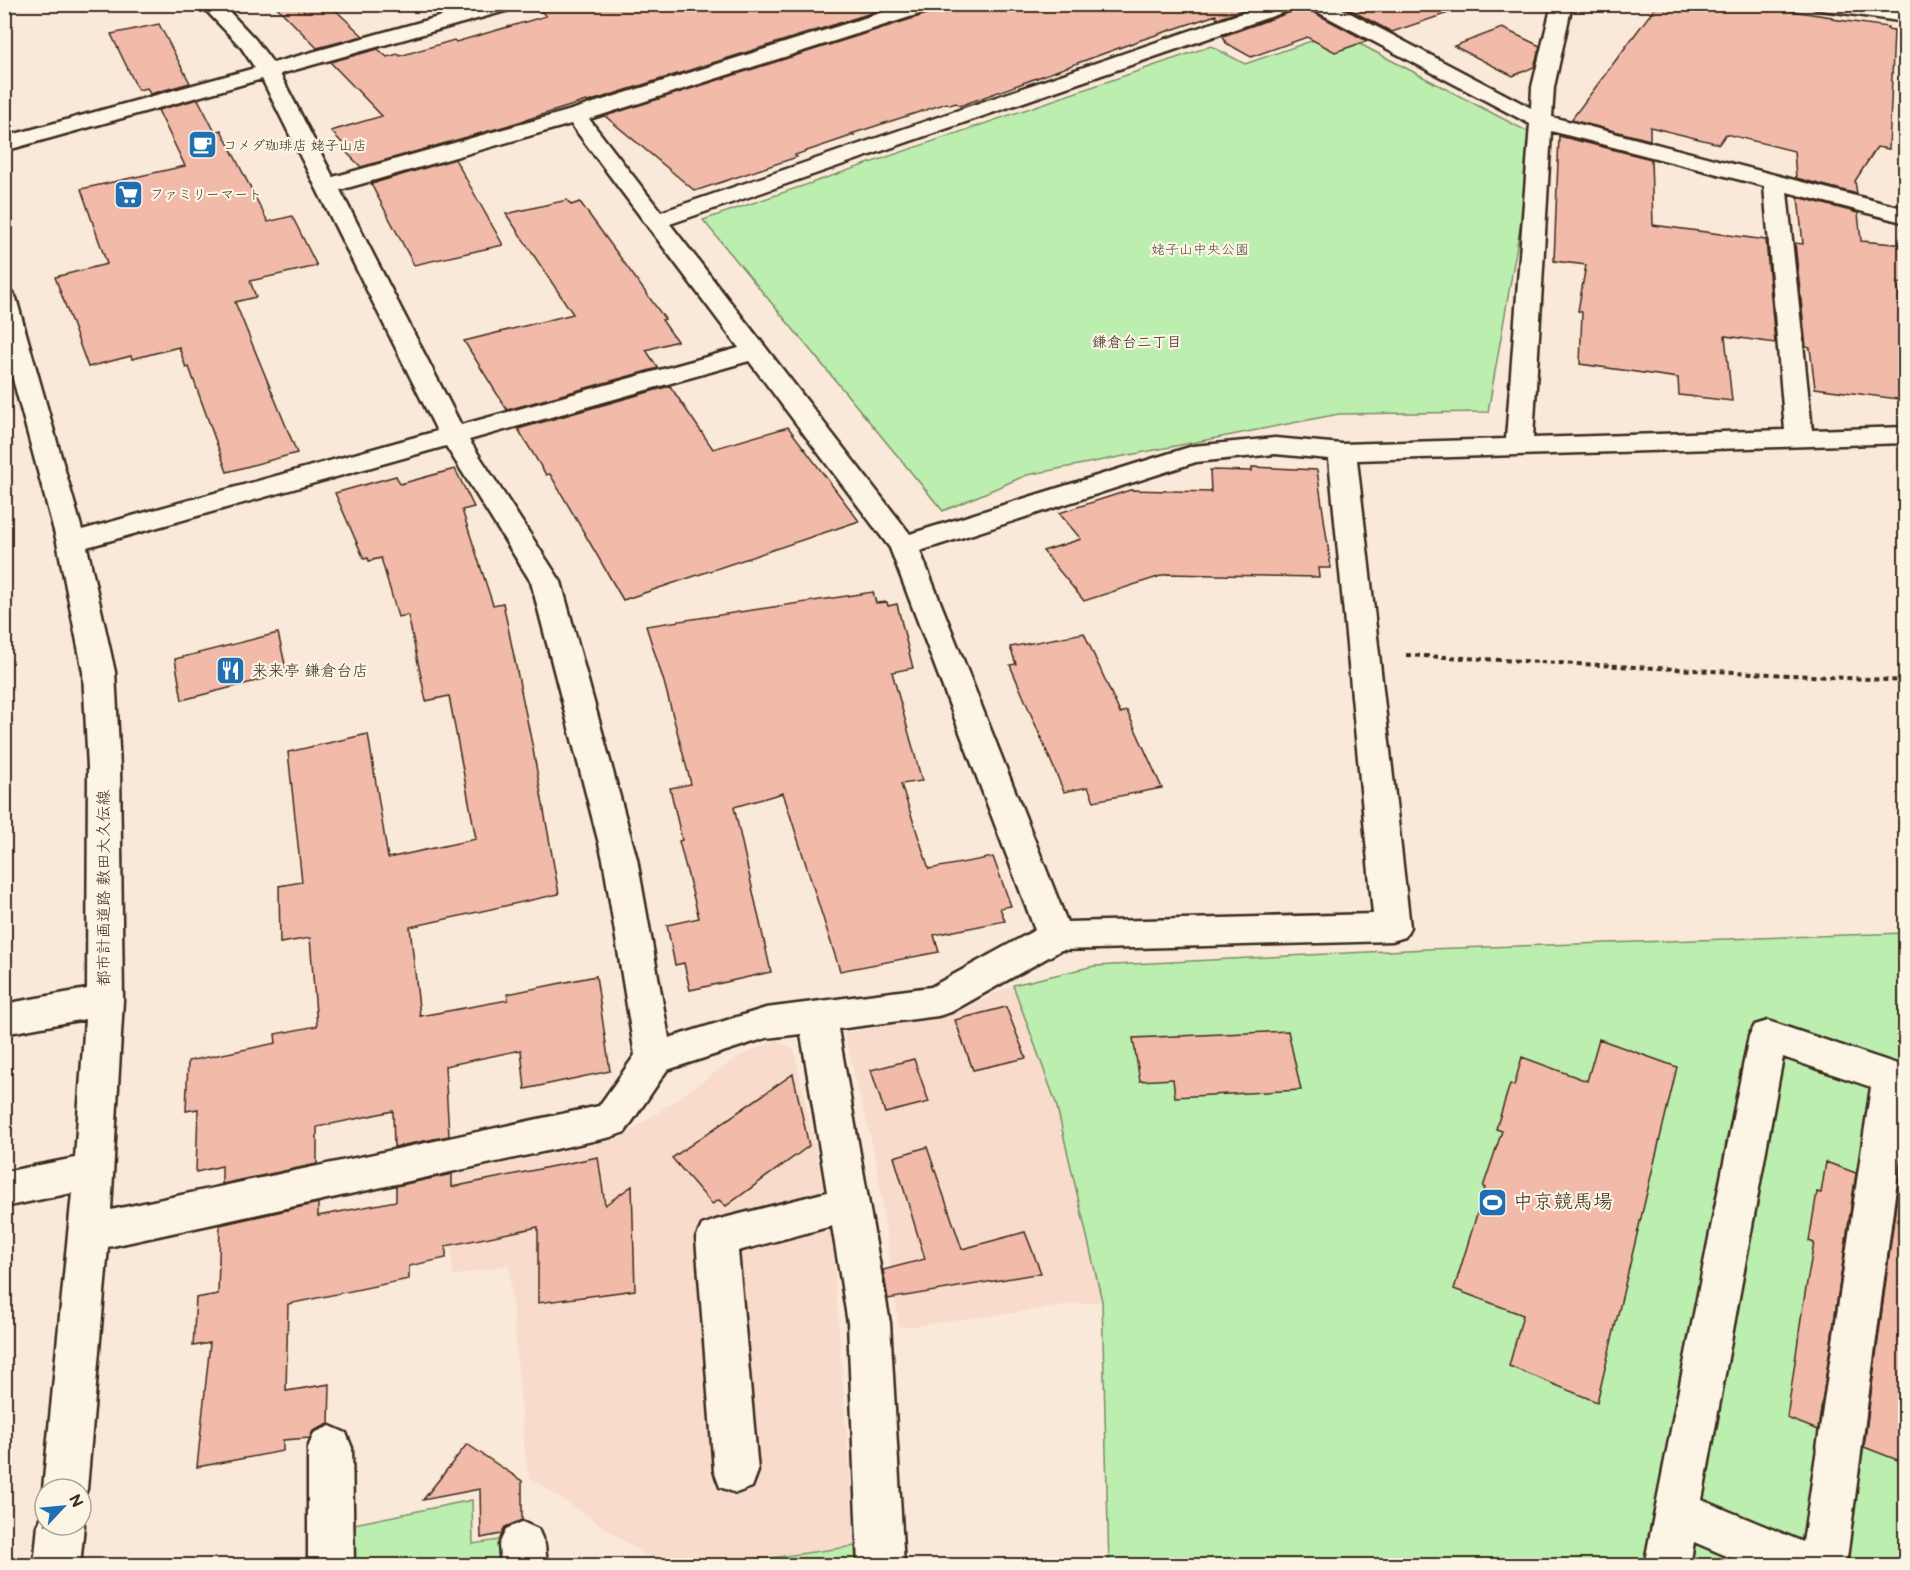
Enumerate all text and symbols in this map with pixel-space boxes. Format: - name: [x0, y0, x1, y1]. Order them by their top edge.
- cafe icon: コメダ珈琲店 姥子山店: [186, 129, 218, 161]
- place label: コメダ珈琲店 姥子山店: [223, 137, 367, 154]
- supermarket icon: ファミリーマート: [113, 178, 145, 210]
- place label: ファミリーマート: [150, 186, 262, 203]
- park label: 姥子山中央公園: [1151, 241, 1249, 258]
- district label: 鎌倉台二丁目: [1092, 333, 1182, 352]
- restaurant icon: 来来亭 鎌倉台店: [215, 655, 247, 687]
- place label: 来来亭 鎌倉台店: [252, 662, 368, 681]
- street label: 都市計画道路 敷田大久伝線: [95, 790, 114, 986]
- sports icon: 中京競馬場: [1476, 1186, 1508, 1218]
- place label: 中京競馬場: [1513, 1190, 1613, 1214]
- north arrow: [33, 1477, 93, 1537]
- text: N: [64, 1492, 86, 1511]

